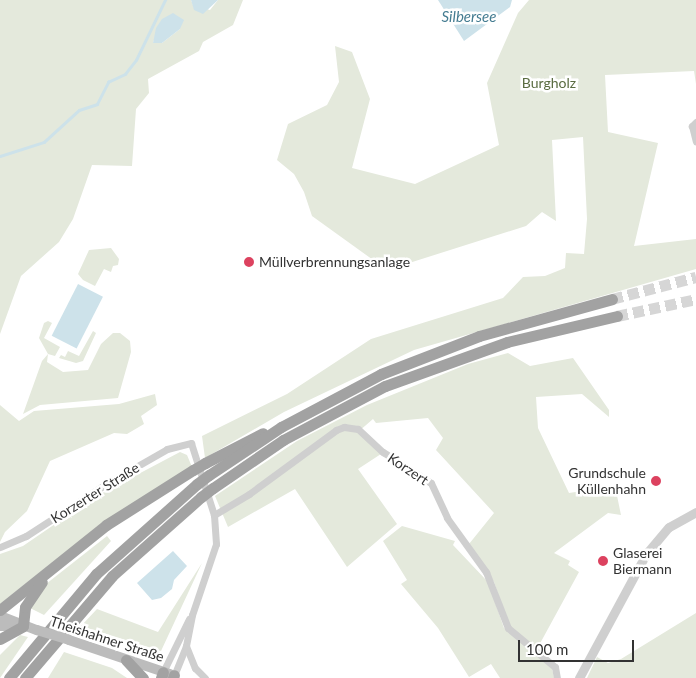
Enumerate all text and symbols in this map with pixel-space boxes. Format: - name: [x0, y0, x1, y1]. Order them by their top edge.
- water label: Silbersee: [442, 8, 496, 26]
- park label: Burgholz: [522, 75, 576, 91]
- place label: Müllverbrennungsanlage: [259, 254, 410, 270]
- marker: Müllverbrennungsanlage: [243, 256, 255, 268]
- street label: Korzert: [384, 449, 432, 489]
- street label: Korzerter Straße: [48, 459, 142, 527]
- place label: Grundschule Küllenhahn: [568, 465, 646, 498]
- marker: Grundschule Küllenhahn: [650, 475, 662, 487]
- place label: Glaserei Biermann: [613, 545, 672, 578]
- marker: Glaserei Biermann: [597, 555, 609, 567]
- street label: Theishahner Straße: [48, 613, 166, 665]
- scale bar: [521, 630, 637, 662]
- text: 100 m: [526, 640, 568, 658]

